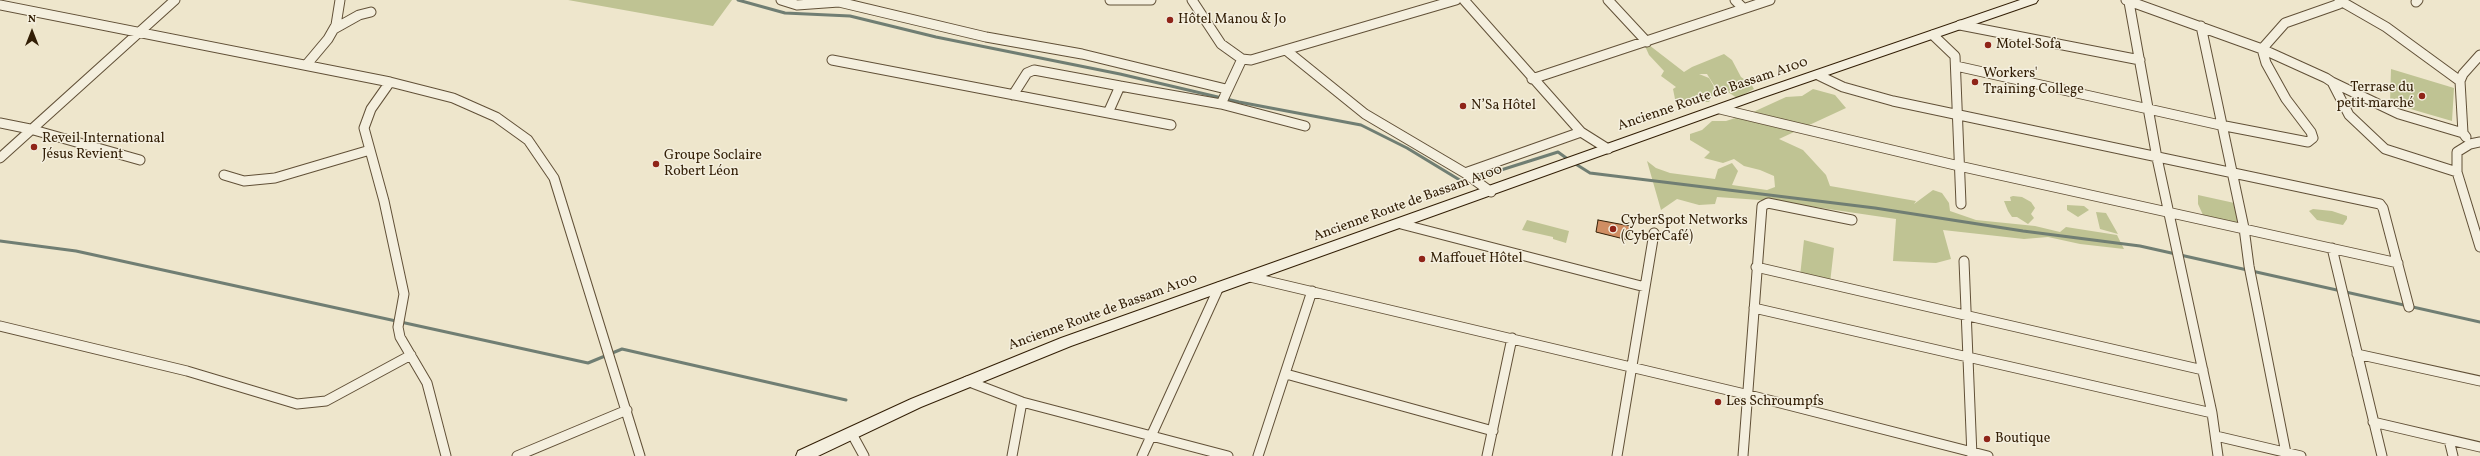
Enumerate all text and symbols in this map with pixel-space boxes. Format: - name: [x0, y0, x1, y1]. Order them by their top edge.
- north arrow: [12, 12, 52, 52]
- text: N: [28, 12, 36, 27]
- place label: Hôtel Manou & Jo: [1178, 12, 1286, 28]
- marker: Hôtel Manou & Jo: [1165, 15, 1175, 25]
- place label: Motel Sofa: [1996, 37, 2062, 53]
- marker: Motel Sofa: [1983, 40, 1993, 50]
- street label: Ancienne Route de Bassam A100: [1616, 55, 1810, 135]
- place label: Workers' Training College: [1983, 66, 2084, 98]
- marker: Workers' Training College: [1970, 77, 1980, 87]
- place label: Terrase du petit marché: [2336, 80, 2414, 112]
- marker: Terrase du petit marché: [2417, 91, 2427, 101]
- place label: N’Sa Hôtel: [1471, 98, 1536, 114]
- marker: N’Sa Hôtel: [1458, 101, 1468, 111]
- place label: Reveil International Jésus Revient: [42, 131, 165, 164]
- marker: Reveil International Jésus Revient: [29, 142, 39, 152]
- place label: Groupe Soclaire Robert Léon: [664, 148, 762, 180]
- marker: Groupe Soclaire Robert Léon: [651, 159, 661, 169]
- street label: Ancienne Route de Bassam A100: [1311, 162, 1505, 246]
- place label: CyberSpot Networks (CyberCafé): [1621, 213, 1748, 246]
- marker: CyberSpot Networks (CyberCafé): [1608, 224, 1618, 234]
- place label: Maffouet Hôtel: [1430, 251, 1523, 267]
- marker: Maffouet Hôtel: [1417, 254, 1427, 264]
- street label: Ancienne Route de Bassam A100: [1006, 271, 1200, 355]
- place label: Les Schroumpfs: [1726, 394, 1824, 410]
- marker: Les Schroumpfs: [1713, 397, 1723, 407]
- place label: Boutique: [1995, 431, 2050, 447]
- marker: Boutique: [1982, 434, 1992, 444]

